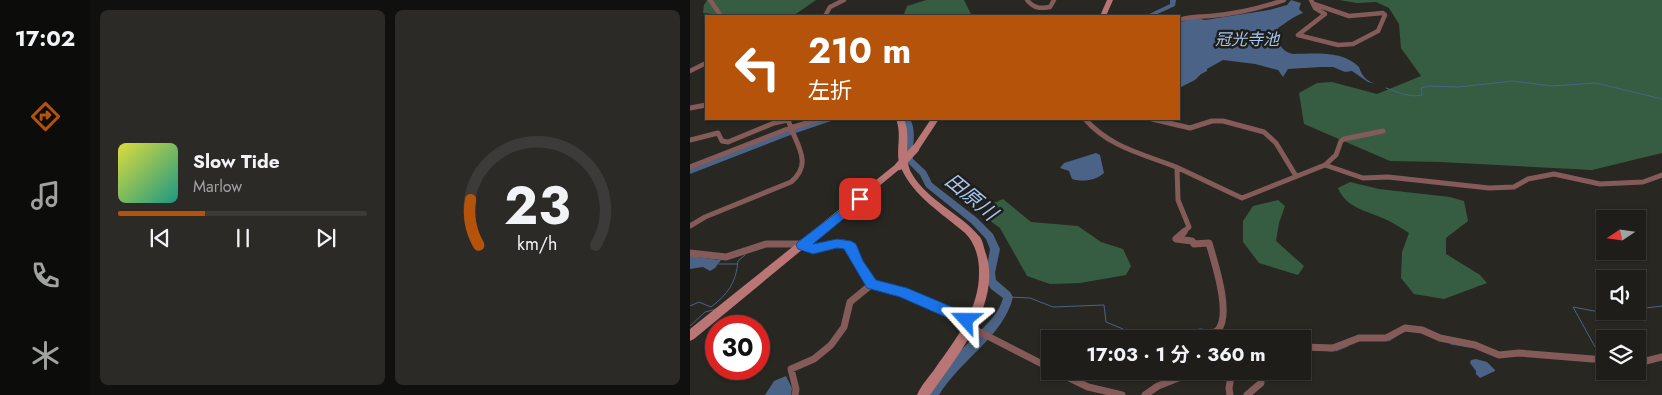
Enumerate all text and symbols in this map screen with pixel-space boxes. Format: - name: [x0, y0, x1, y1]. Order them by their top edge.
- text: 17:02: [15, 22, 75, 54]
- text: 210 m: [808, 26, 911, 76]
- water label: 冠光寺池: [1215, 28, 1281, 51]
- icon: left: [725, 35, 790, 100]
- text: 左折: [808, 74, 852, 106]
- icon: directions: [28, 99, 63, 134]
- text: Slow Tide: [193, 148, 280, 175]
- water label: 田原川: [939, 167, 1005, 229]
- text: 23: [504, 168, 571, 244]
- text: Marlow: [193, 175, 242, 198]
- icon: music: [28, 178, 63, 213]
- pin: [839, 178, 881, 220]
- icon: arrive: [846, 185, 874, 213]
- north arrow: [1596, 210, 1646, 260]
- map controls: [1596, 210, 1646, 380]
- icon: previous: [146, 224, 174, 252]
- icon: pause: [229, 224, 257, 252]
- icon: next: [312, 224, 340, 252]
- text: km/h: [517, 231, 558, 257]
- icon: phone: [28, 258, 63, 293]
- button: sound: [1596, 270, 1646, 320]
- position arrow: [939, 293, 991, 345]
- speed limit sign: 30: [705, 315, 770, 380]
- button: layers: [1596, 330, 1646, 380]
- icon: climate: [28, 338, 63, 373]
- text: 17:03 · 1 分 · 360 m: [1086, 341, 1266, 368]

